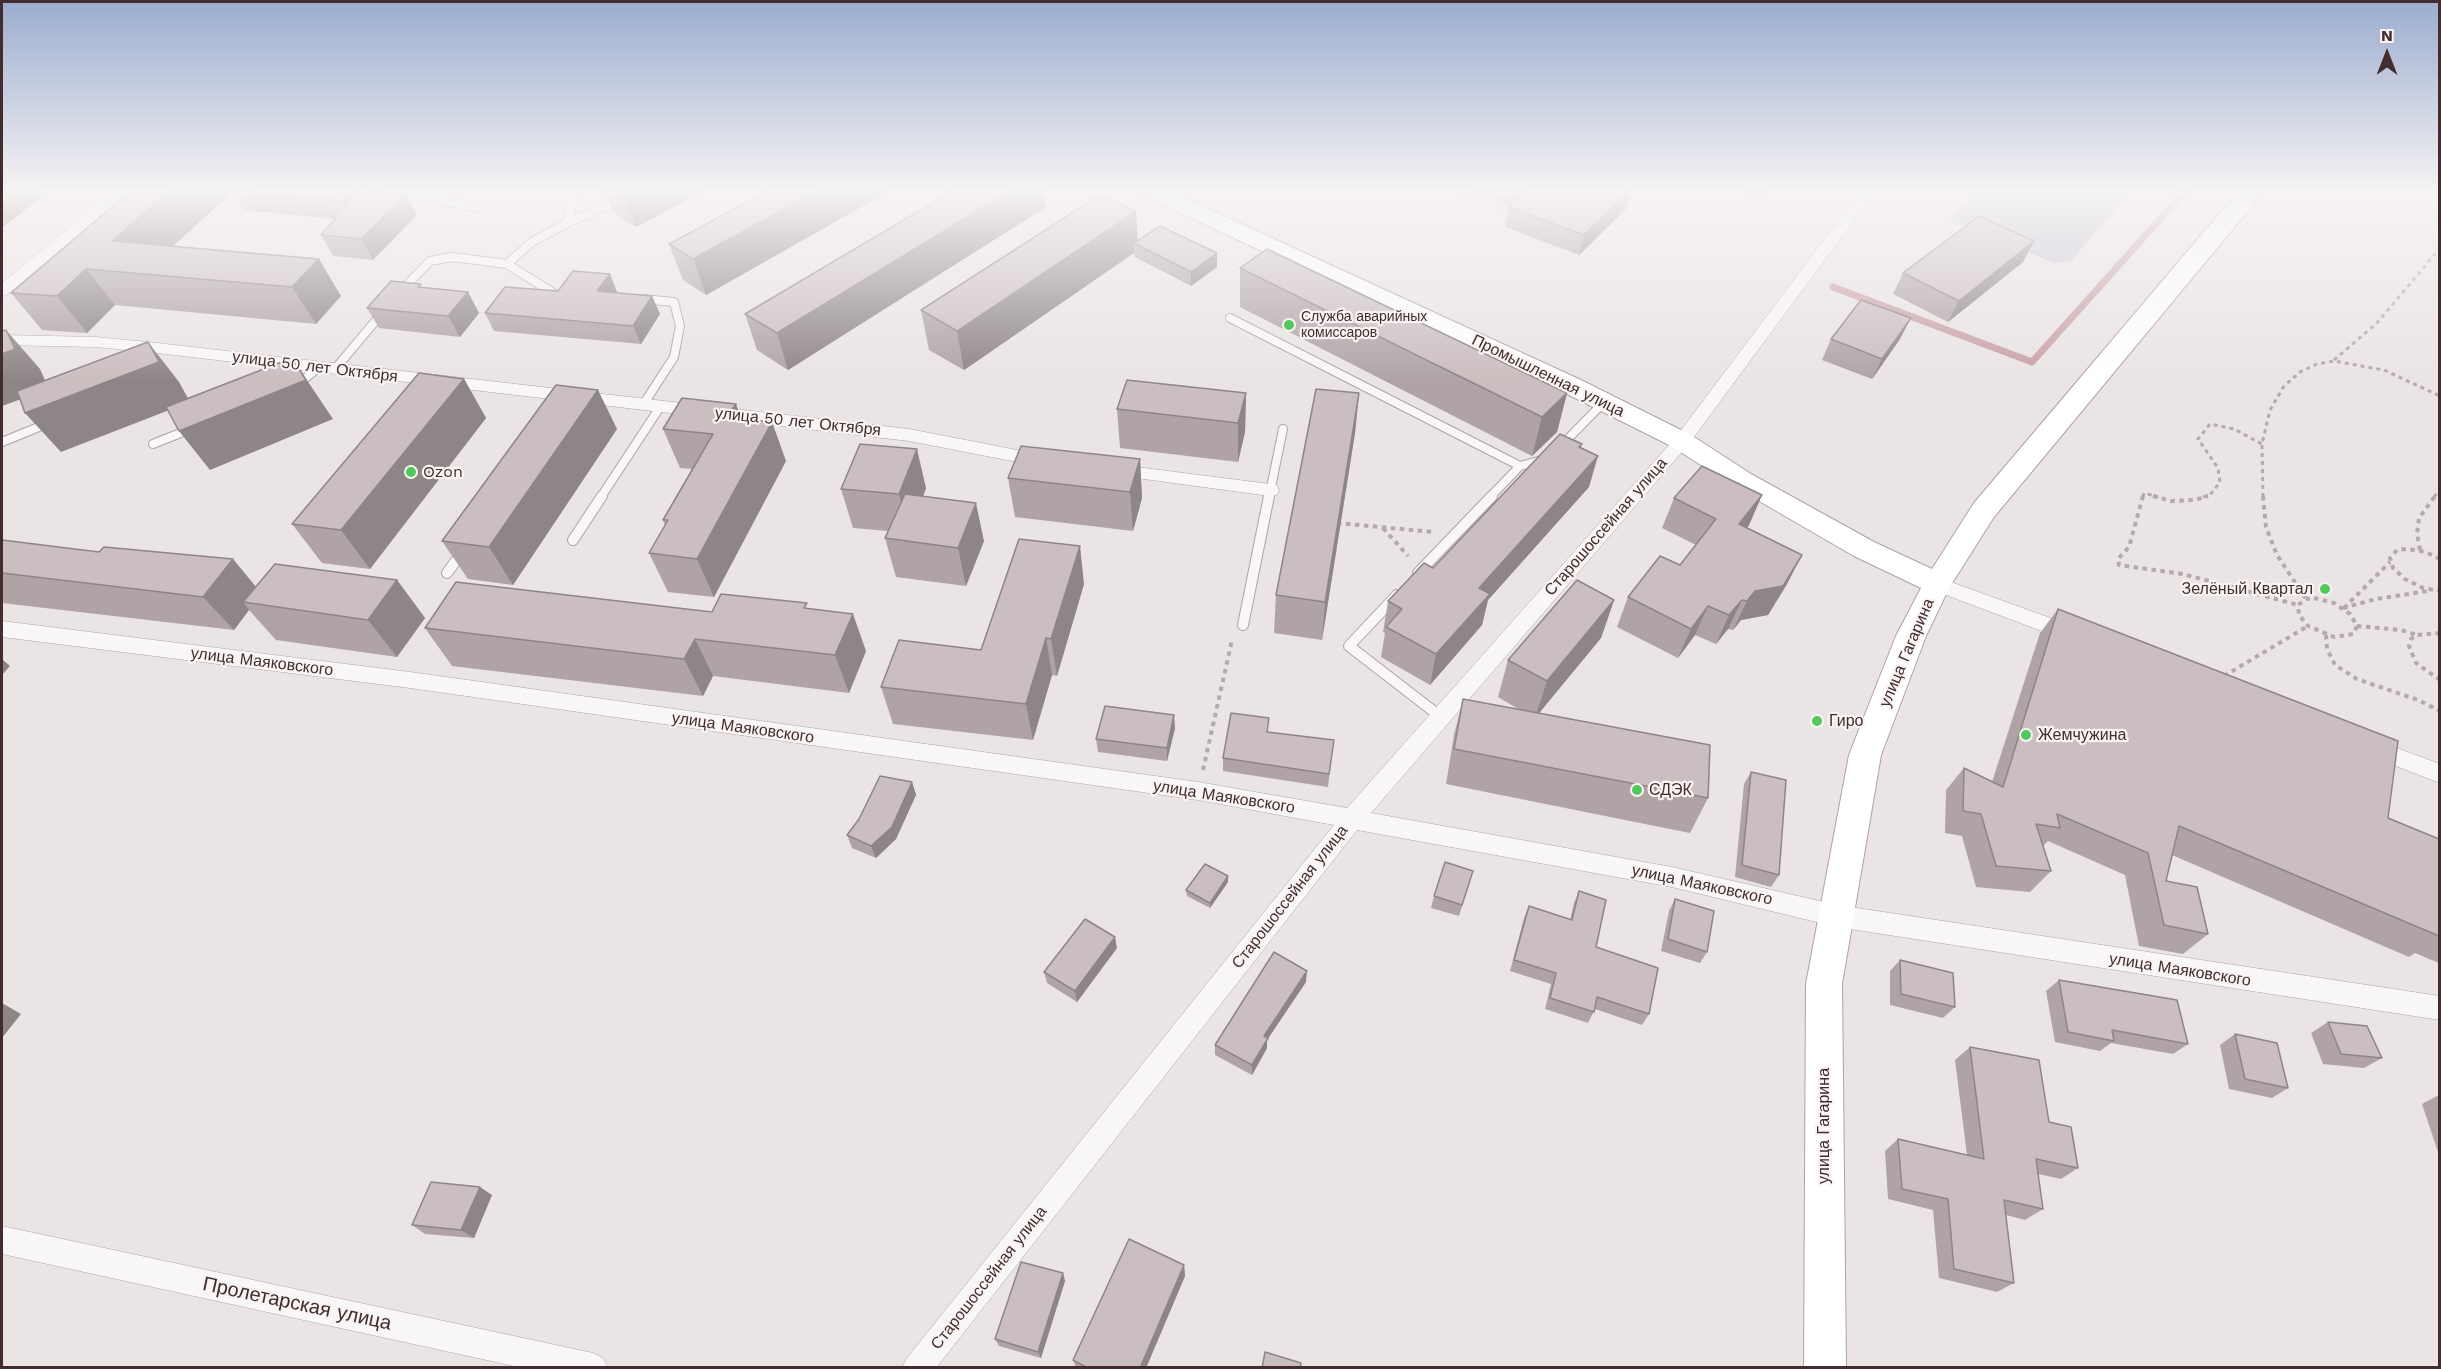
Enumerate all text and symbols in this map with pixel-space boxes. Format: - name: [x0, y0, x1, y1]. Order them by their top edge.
- north arrow: [2357, 24, 2417, 84]
- text: N: [2381, 26, 2393, 45]
- place label: Служба аварийных комиссаров: [1301, 309, 1427, 342]
- marker: Служба аварийных комиссаров: [1282, 318, 1296, 332]
- street label: Промышленная улица: [1468, 331, 1628, 421]
- street label: улица 50 лет Октября: [231, 347, 399, 387]
- street label: улица 50 лет Октября: [714, 404, 882, 440]
- street label: Старошоссейная улица: [1541, 454, 1671, 600]
- place label: Ozon: [423, 462, 463, 482]
- marker: Ozon: [404, 465, 418, 479]
- place label: Зелёный Квартал: [2182, 579, 2313, 599]
- marker: Зелёный Квартал: [2318, 582, 2332, 596]
- street label: улица Гагарина: [1875, 596, 1939, 710]
- street label: улица Маяковского: [190, 644, 334, 680]
- street label: улица Маяковского: [671, 709, 815, 747]
- place label: Гиро: [1829, 711, 1864, 731]
- marker: Гиро: [1810, 714, 1824, 728]
- place label: Жемчужина: [2038, 725, 2126, 745]
- marker: Жемчужина: [2019, 728, 2033, 742]
- street label: улица Маяковского: [1152, 776, 1296, 818]
- place label: СДЭК: [1649, 780, 1692, 800]
- marker: СДЭК: [1630, 783, 1644, 797]
- street label: Старошоссейная улица: [1228, 821, 1352, 973]
- street label: улица Маяковского: [1630, 861, 1774, 909]
- street label: улица Маяковского: [2108, 949, 2252, 991]
- street label: улица Гагарина: [1814, 1068, 1834, 1184]
- street label: Старошоссейная улица: [927, 1202, 1051, 1354]
- street label: Пролетарская улица: [200, 1272, 394, 1336]

